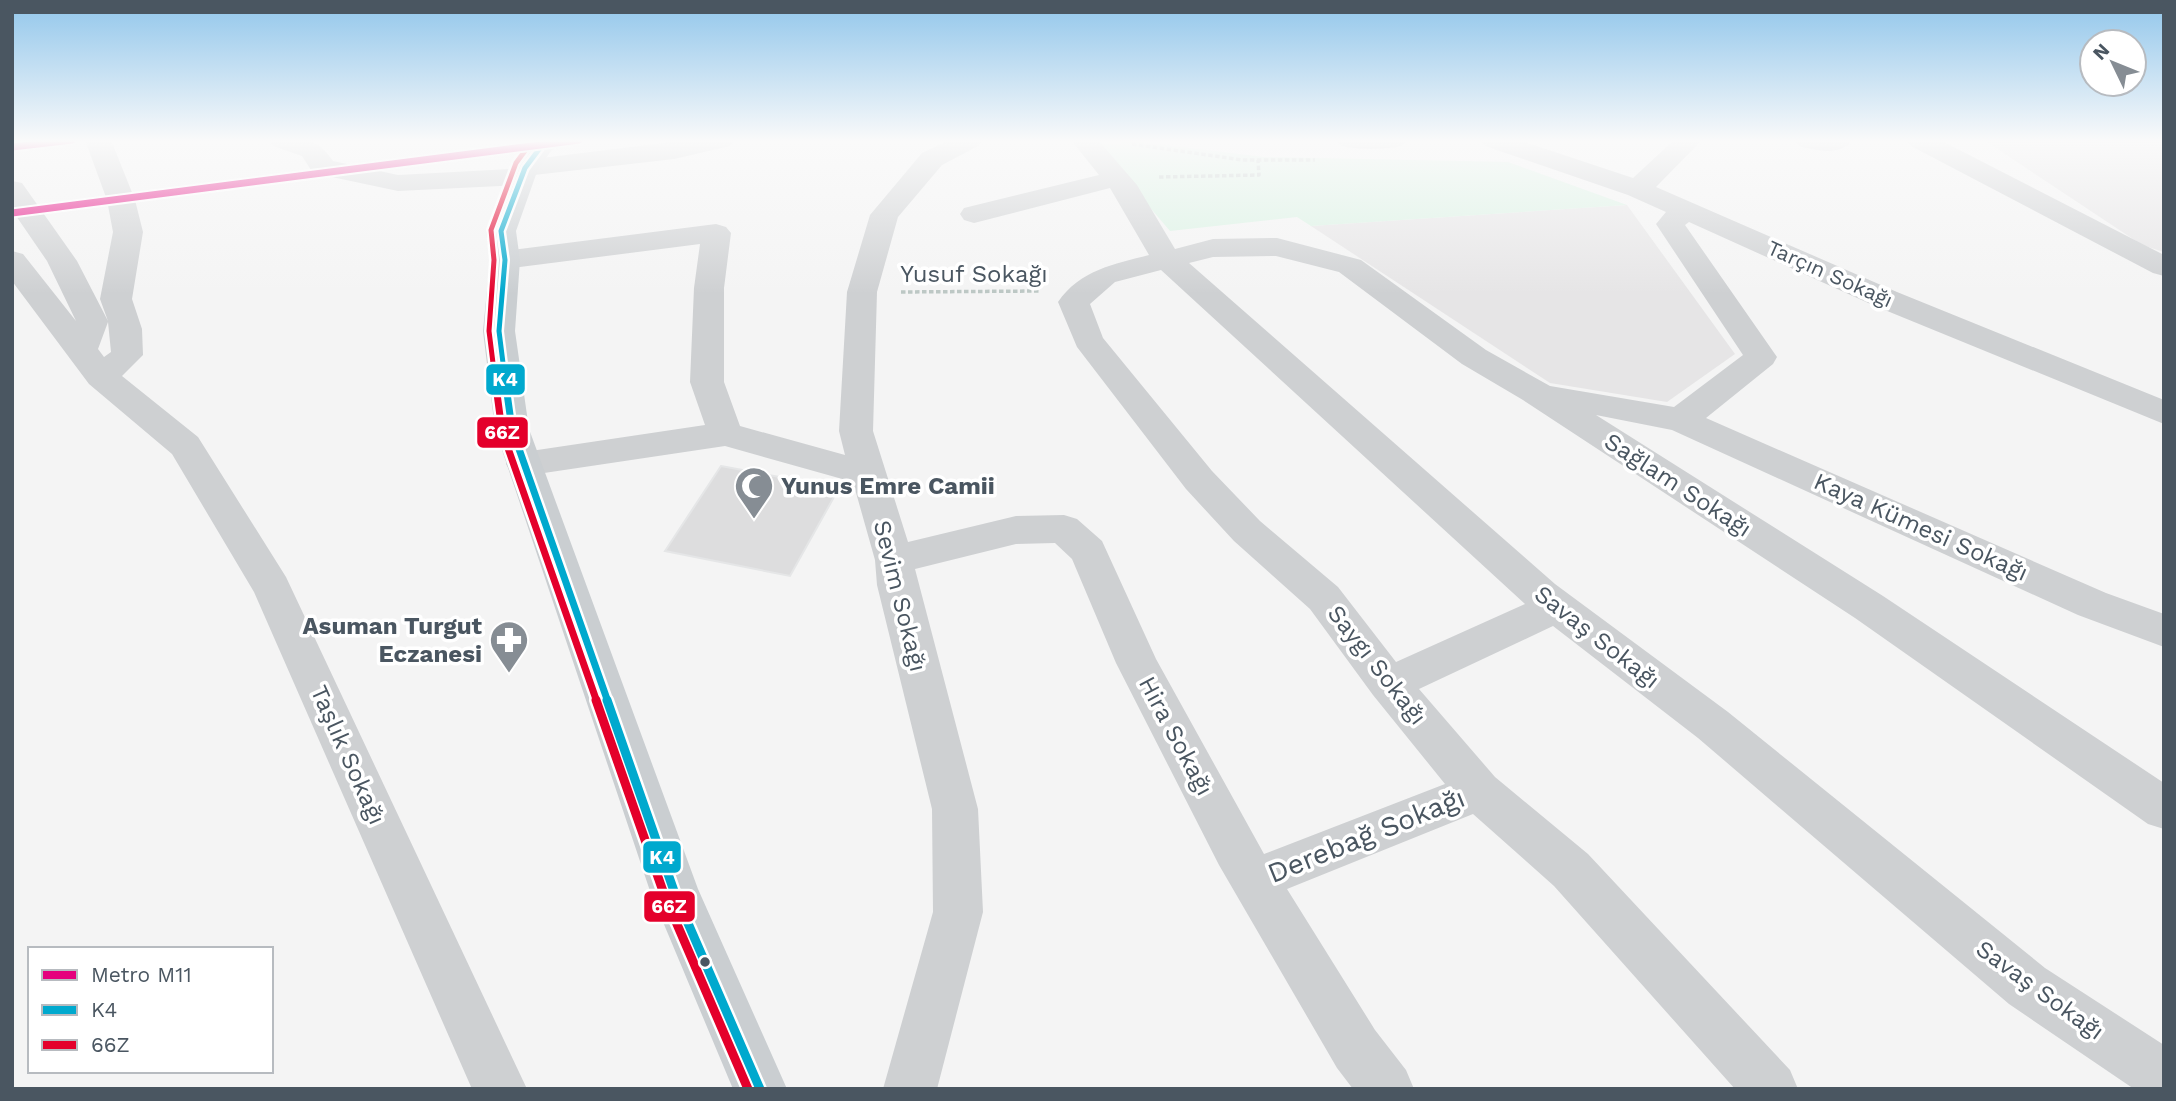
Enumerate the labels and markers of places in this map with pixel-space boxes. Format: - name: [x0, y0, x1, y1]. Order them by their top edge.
- mosque icon: Yunus Emre Camii: [733, 465, 775, 520]
- place label: Yunus Emre Camii: [781, 472, 995, 500]
- place label: Asuman Turgut Eczanesi: [302, 612, 483, 668]
- pharmacy icon: Asuman Turgut Eczanesi: [488, 619, 530, 674]
- unlabelled marker: [698, 955, 712, 969]

